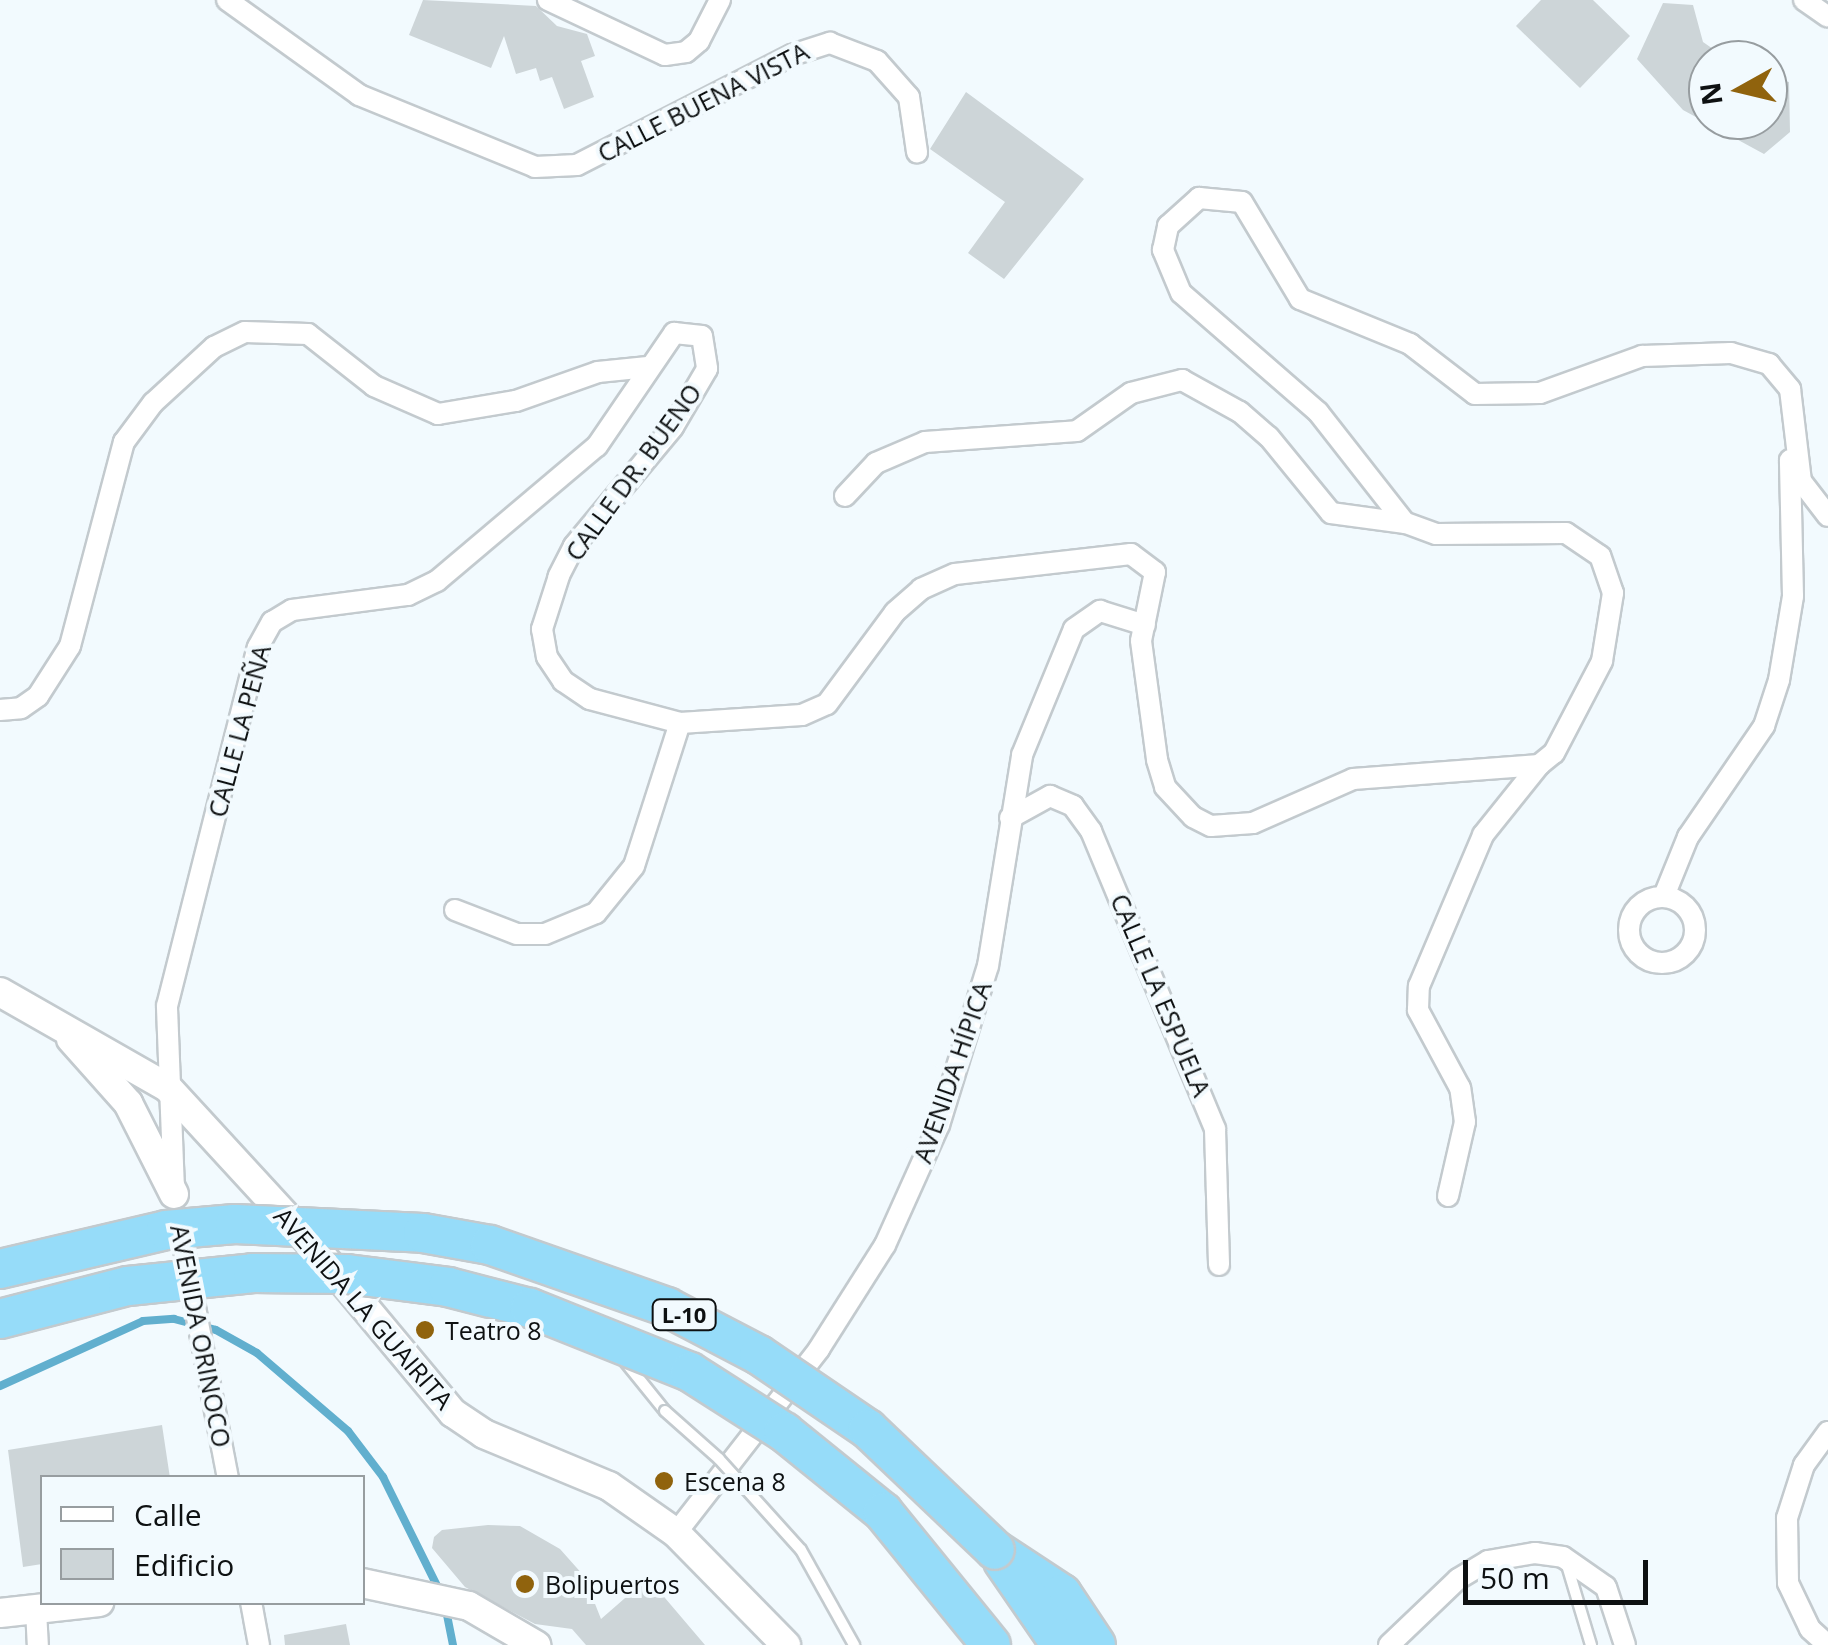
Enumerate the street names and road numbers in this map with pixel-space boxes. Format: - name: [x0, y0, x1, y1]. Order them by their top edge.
- street label: CALLE BUENA VISTA: [593, 36, 813, 168]
- street label: CALLE DR. BUENO: [559, 378, 707, 566]
- street label: CALLE LA PEÑA: [202, 642, 276, 820]
- street label: CALLE LA ESPUELA: [1105, 889, 1217, 1101]
- street label: AVENIDA HÍPICA: [907, 977, 997, 1167]
- street label: AVENIDA LA GUAIRITA: [268, 1201, 460, 1415]
- street label: AVENIDA ORINOCO: [165, 1222, 237, 1450]
- road number: L-10: [652, 1298, 716, 1332]

